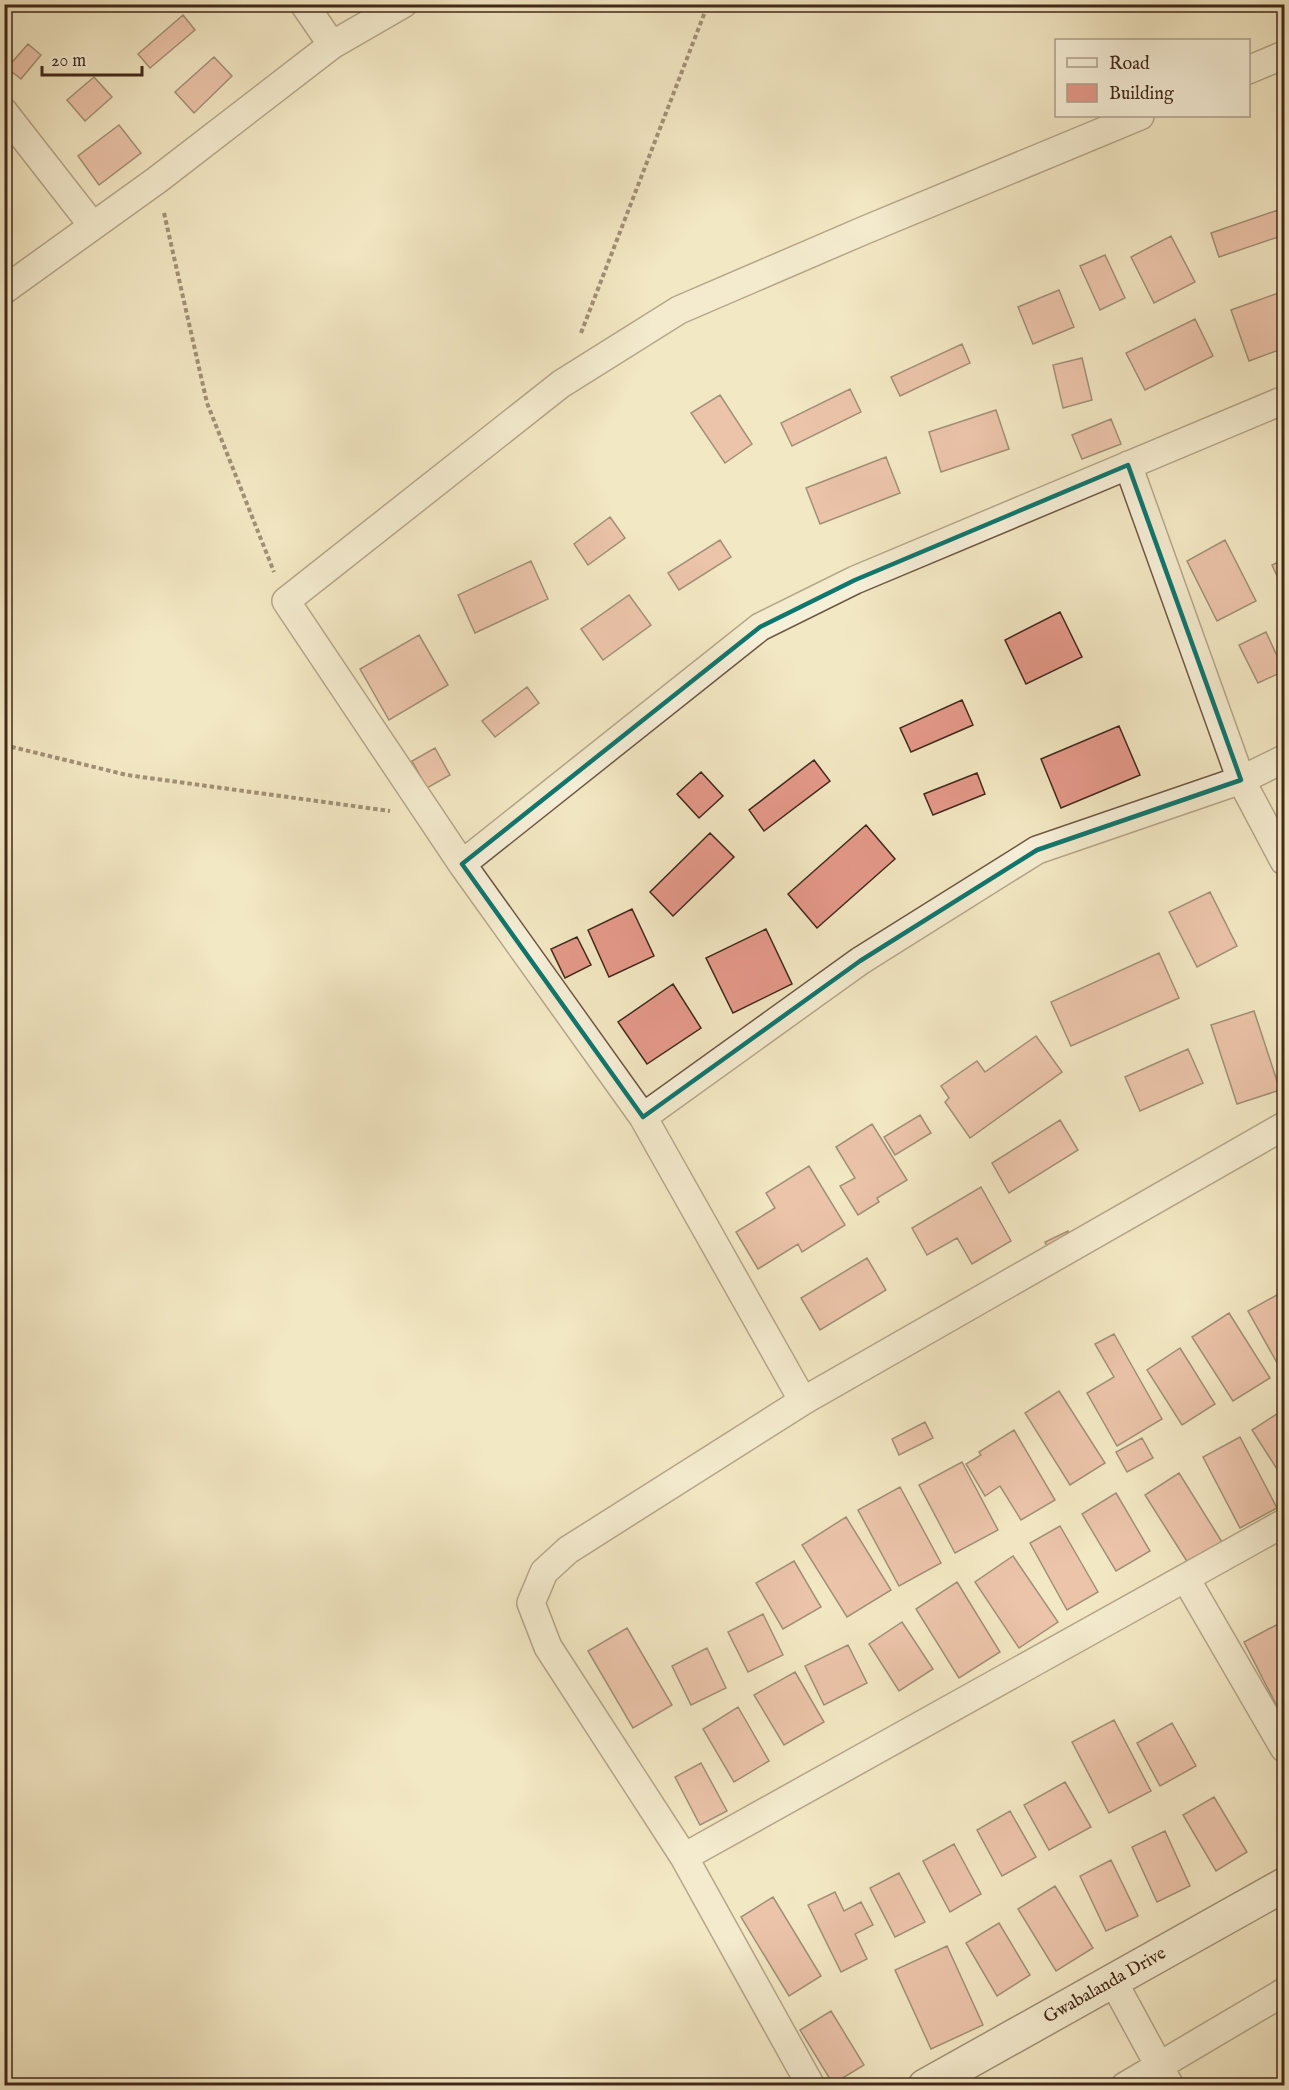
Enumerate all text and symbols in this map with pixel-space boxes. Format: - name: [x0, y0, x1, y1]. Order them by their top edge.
- scale bar: [42, 39, 142, 77]
- legend: [1055, 39, 1250, 117]
- text: 20 m: [51, 50, 86, 73]
- text: Road: [1109, 53, 1150, 76]
- text: Building: [1109, 83, 1174, 106]
- street label: Gwabalanda Drive: [1039, 1942, 1170, 2029]

